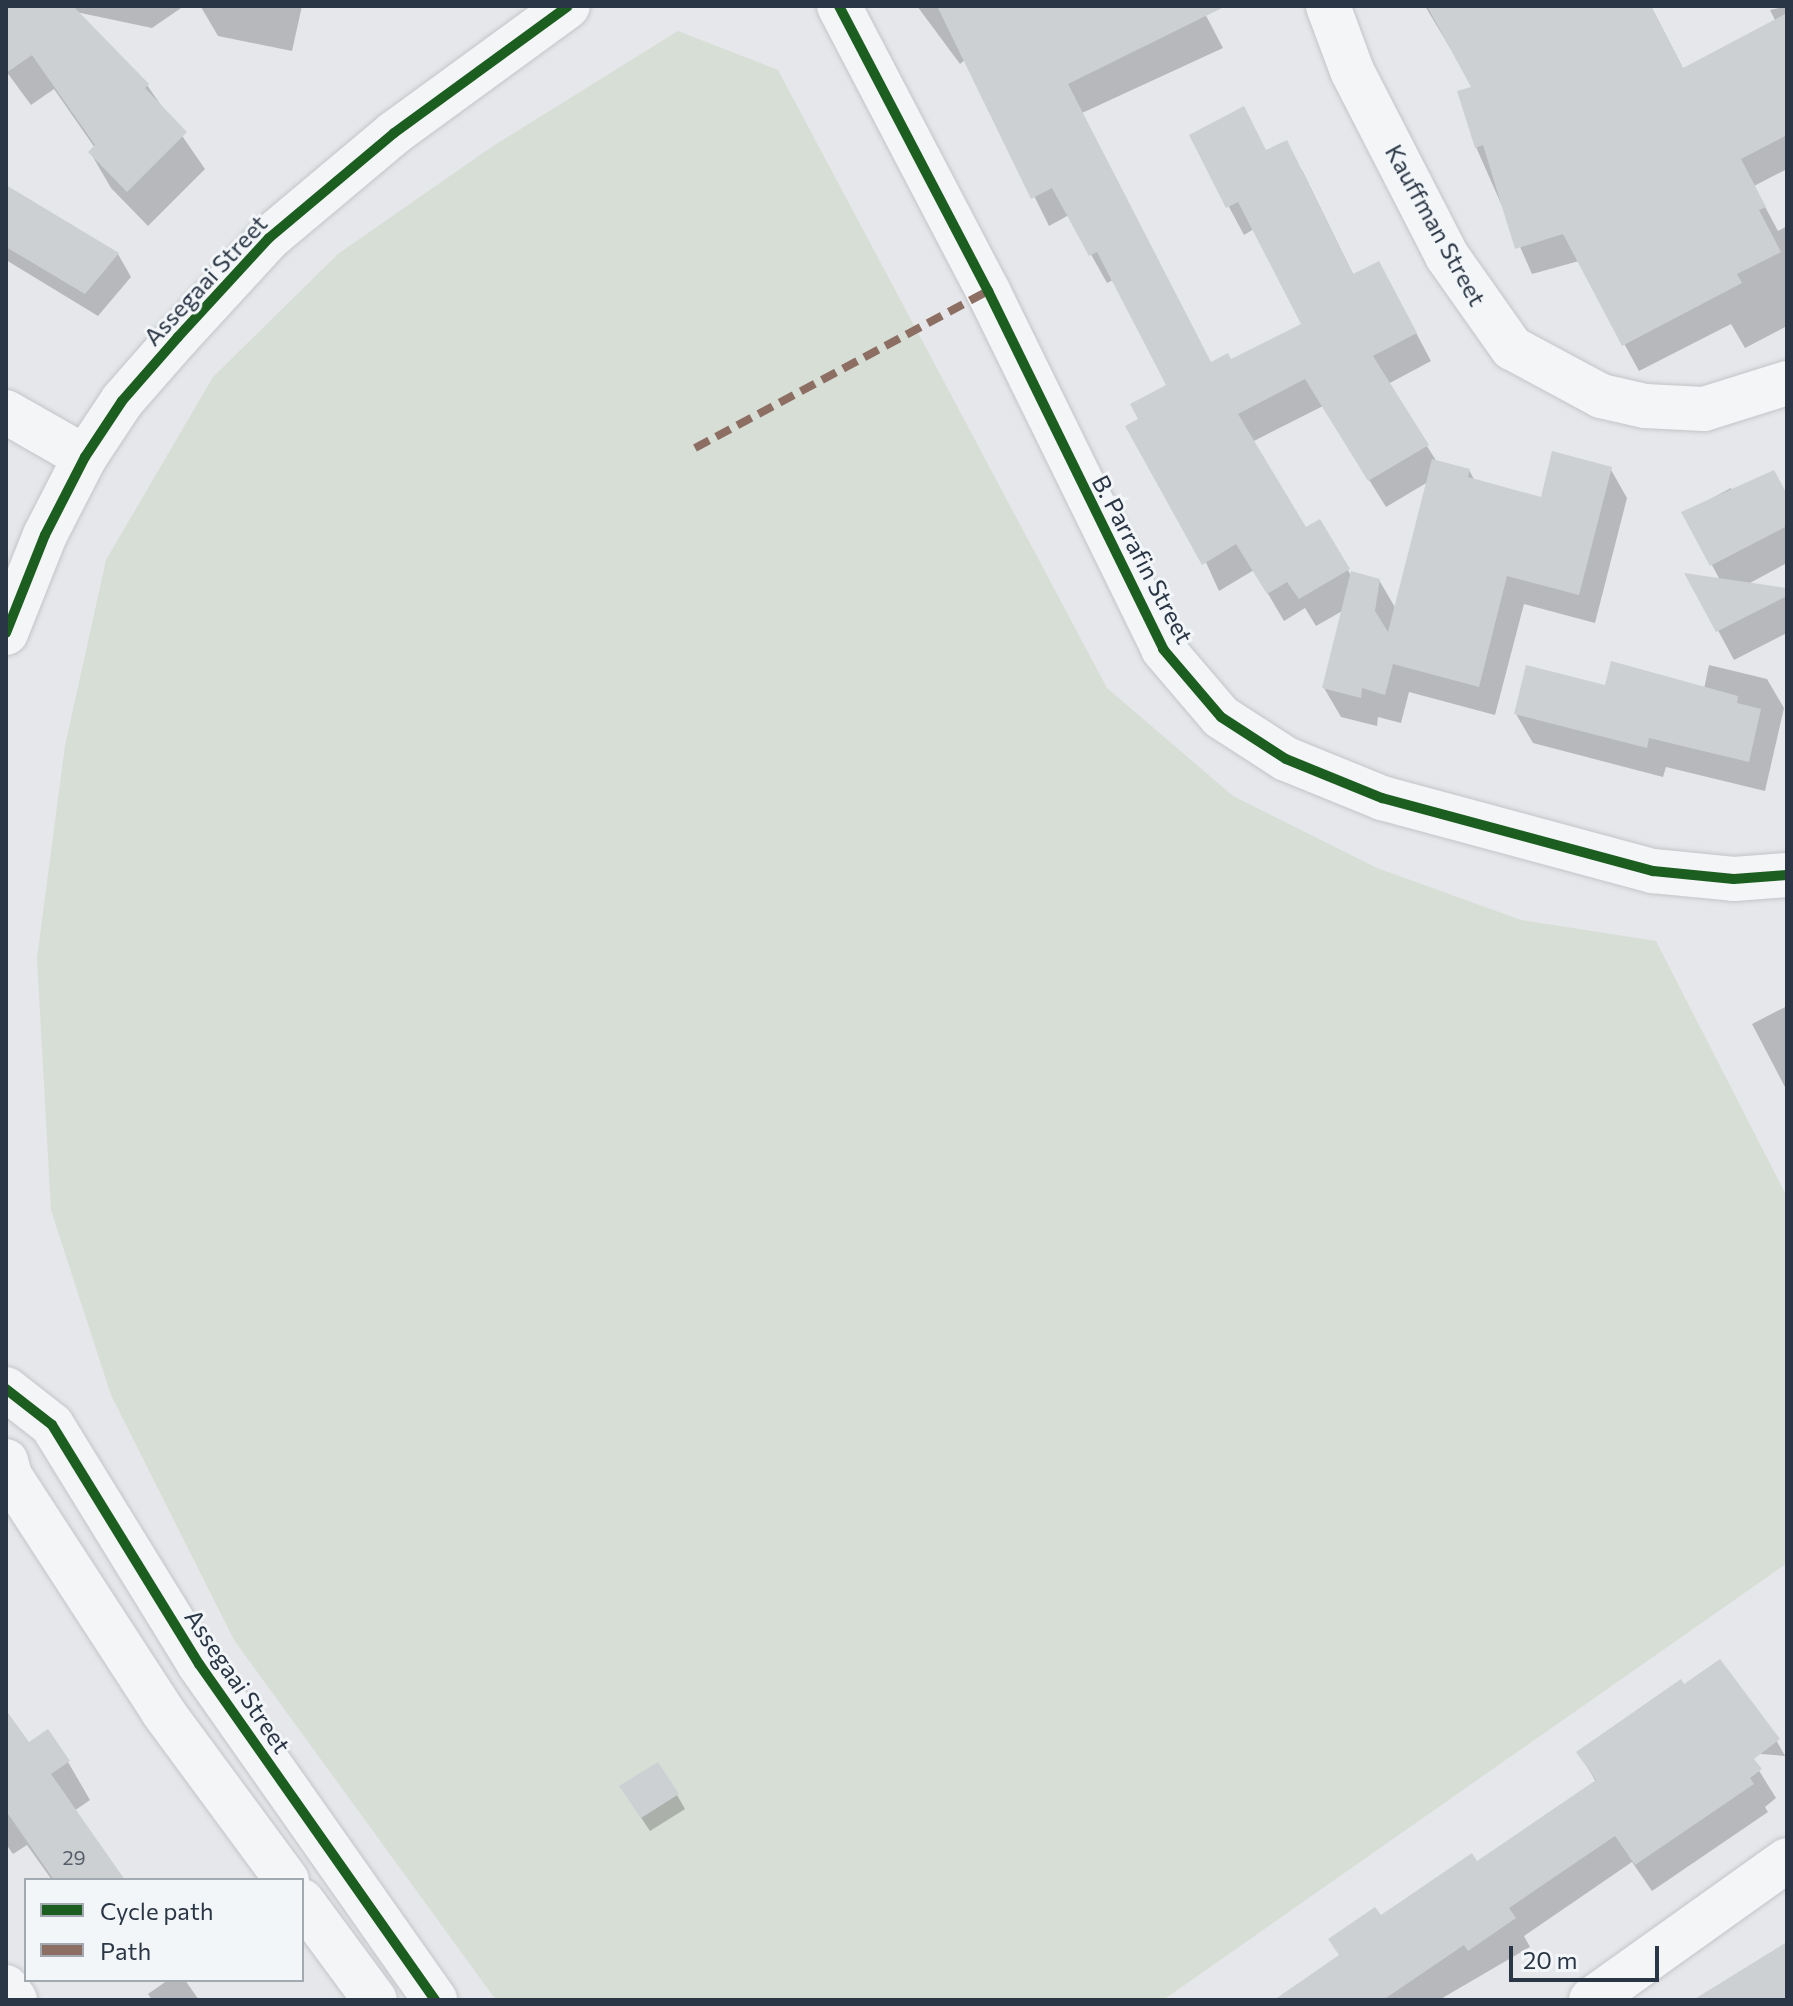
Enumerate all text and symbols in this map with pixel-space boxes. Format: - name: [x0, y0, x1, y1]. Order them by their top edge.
- street label: Kauffman Street: [1380, 139, 1492, 311]
- street label: Assegaai Street: [137, 209, 273, 351]
- street label: B. Parrafin Street: [1086, 470, 1200, 648]
- street label: Assegaai Street: [179, 1603, 297, 1759]
- house number: 29: [62, 1845, 86, 1869]
- legend: [24, 1878, 304, 1982]
- text: Cycle path: [100, 1896, 214, 1925]
- scale bar: [1513, 1930, 1663, 1980]
- text: Path: [100, 1936, 151, 1965]
- text: 20 m: [1523, 1945, 1577, 1974]

